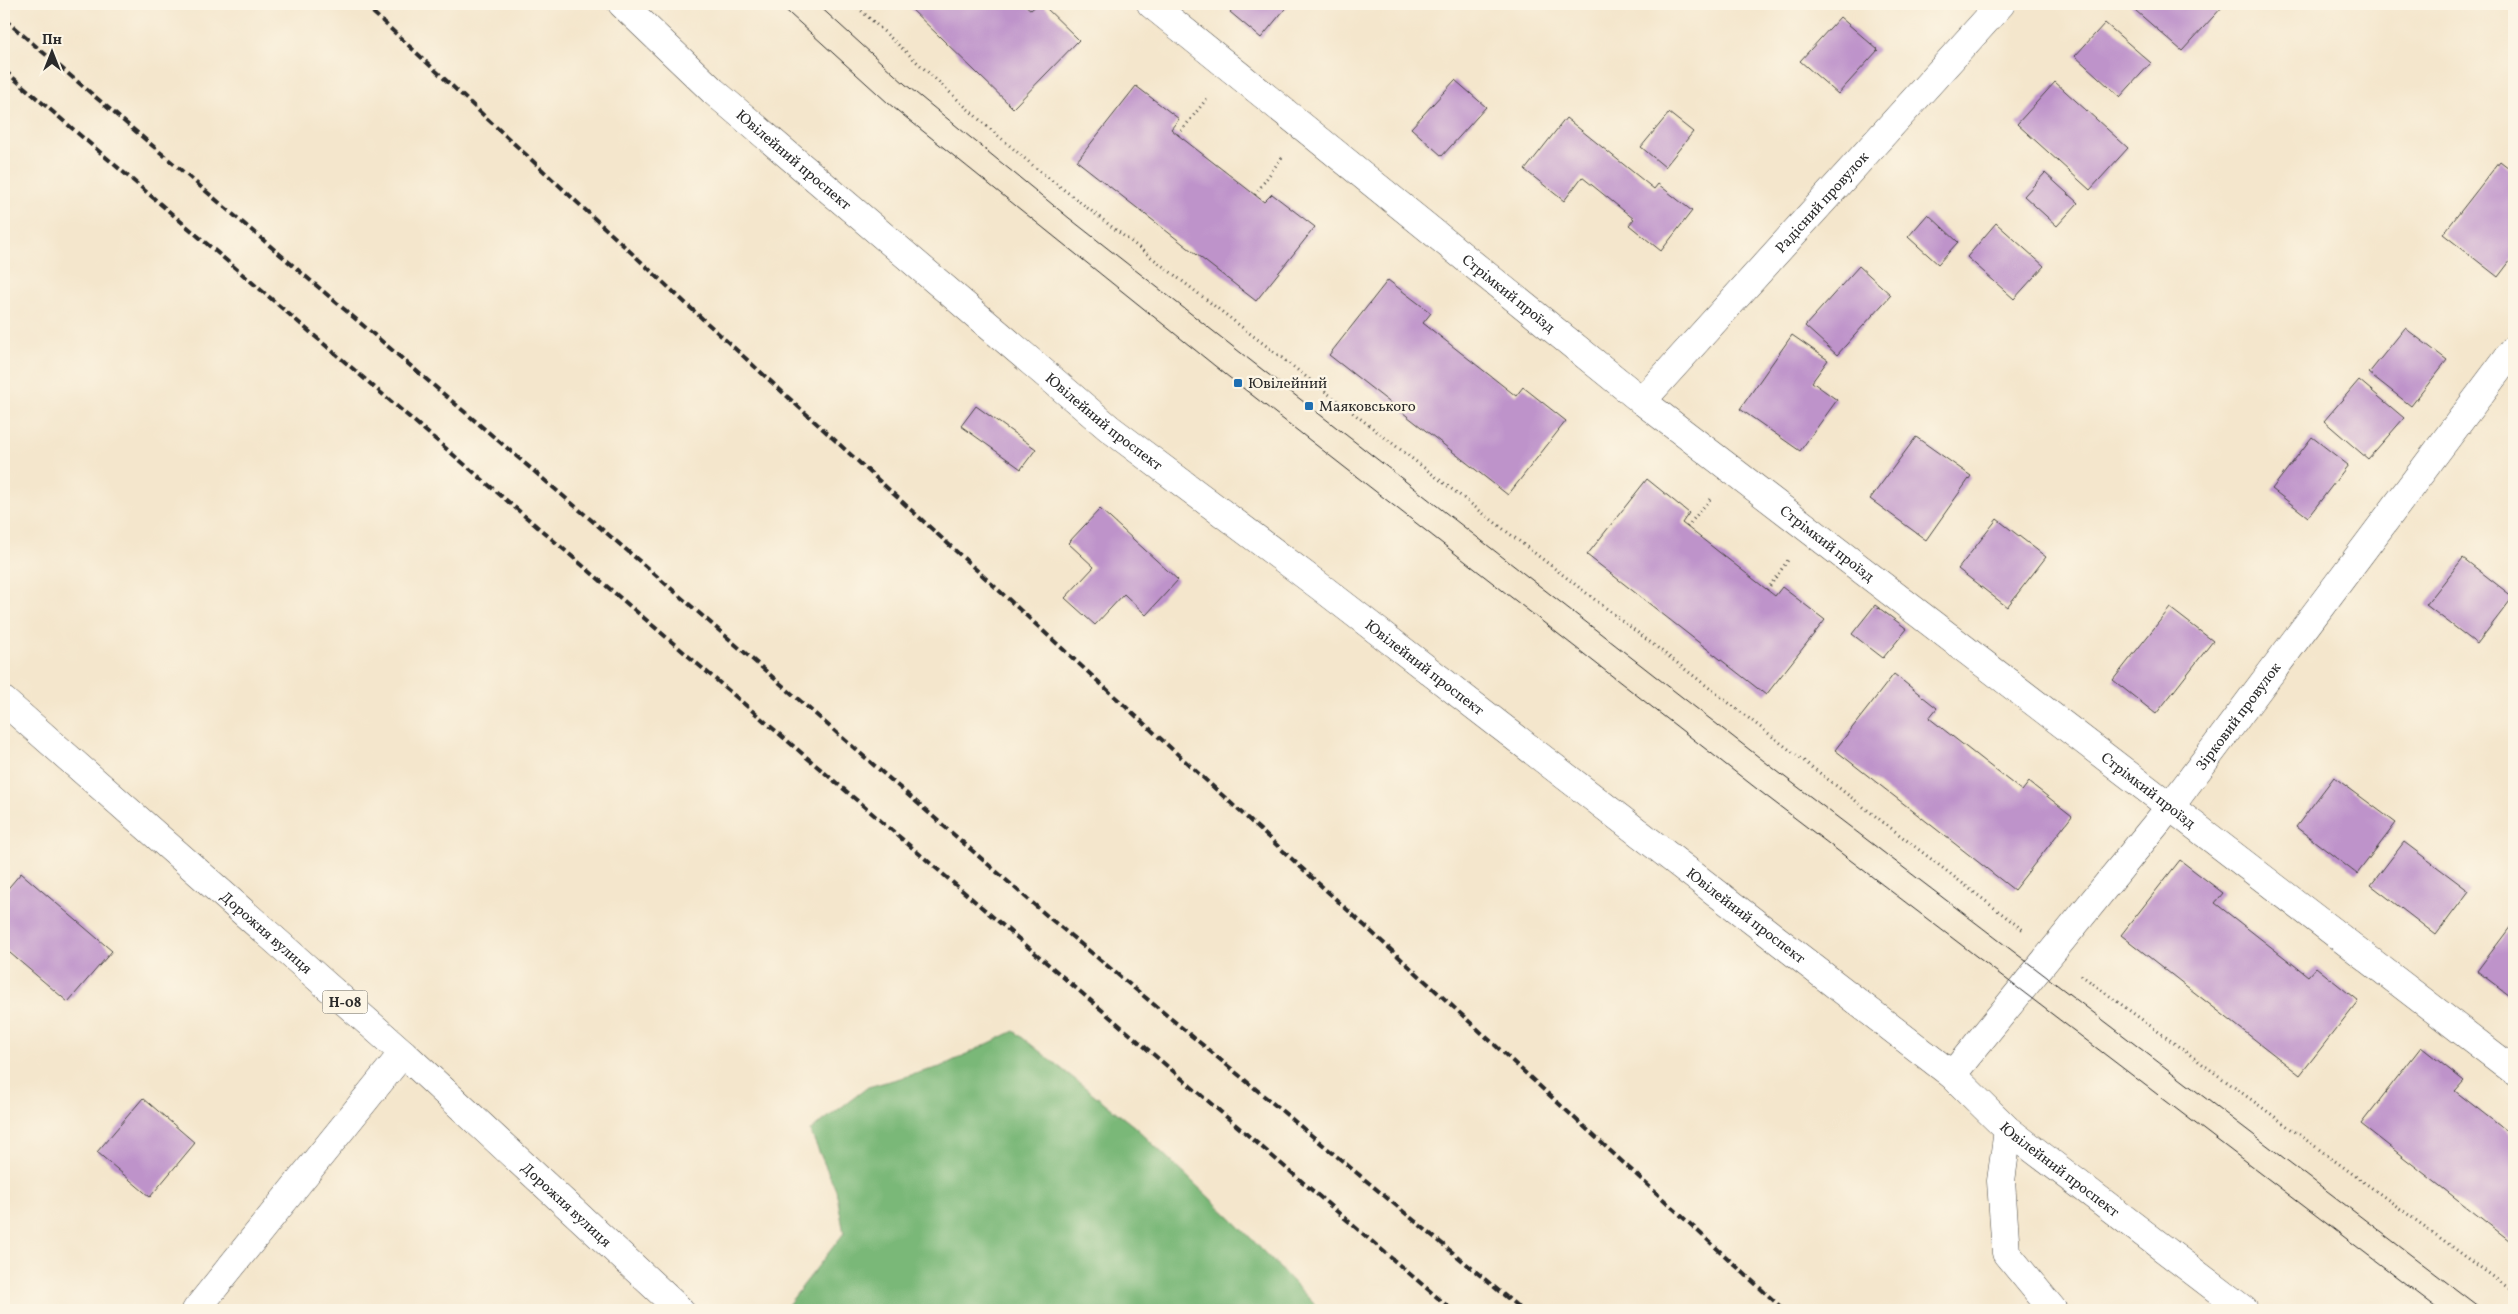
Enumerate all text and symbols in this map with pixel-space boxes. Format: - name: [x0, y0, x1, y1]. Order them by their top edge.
- north arrow: [28, 28, 78, 78]
- text: Пн: [42, 31, 62, 50]
- street label: Ювілейний проспект: [731, 106, 855, 216]
- street label: Радісний провулок: [1771, 148, 1874, 259]
- street label: Стрімкий проїзд: [1457, 250, 1559, 339]
- street label: Ювілейний проспект: [1040, 369, 1167, 477]
- place label: Ювілейний: [1248, 374, 1327, 395]
- marker: Ювілейний: [1232, 377, 1244, 389]
- place label: Маяковського: [1319, 397, 1416, 418]
- marker: Маяковського: [1303, 400, 1315, 412]
- street label: Стрімкий проїзд: [1775, 501, 1878, 588]
- street label: Ювілейний проспект: [1360, 616, 1488, 722]
- street label: Зірковий провулок: [2192, 659, 2287, 776]
- street label: Стрімкий проїзд: [2096, 748, 2200, 835]
- street label: Ювілейний проспект: [1681, 864, 1809, 970]
- street label: Дорожня вулиця: [215, 887, 316, 980]
- road number: Н-08: [322, 990, 368, 1014]
- street label: Ювілейний проспект: [1994, 1118, 2123, 1223]
- street label: Дорожня вулиця: [516, 1158, 615, 1253]

